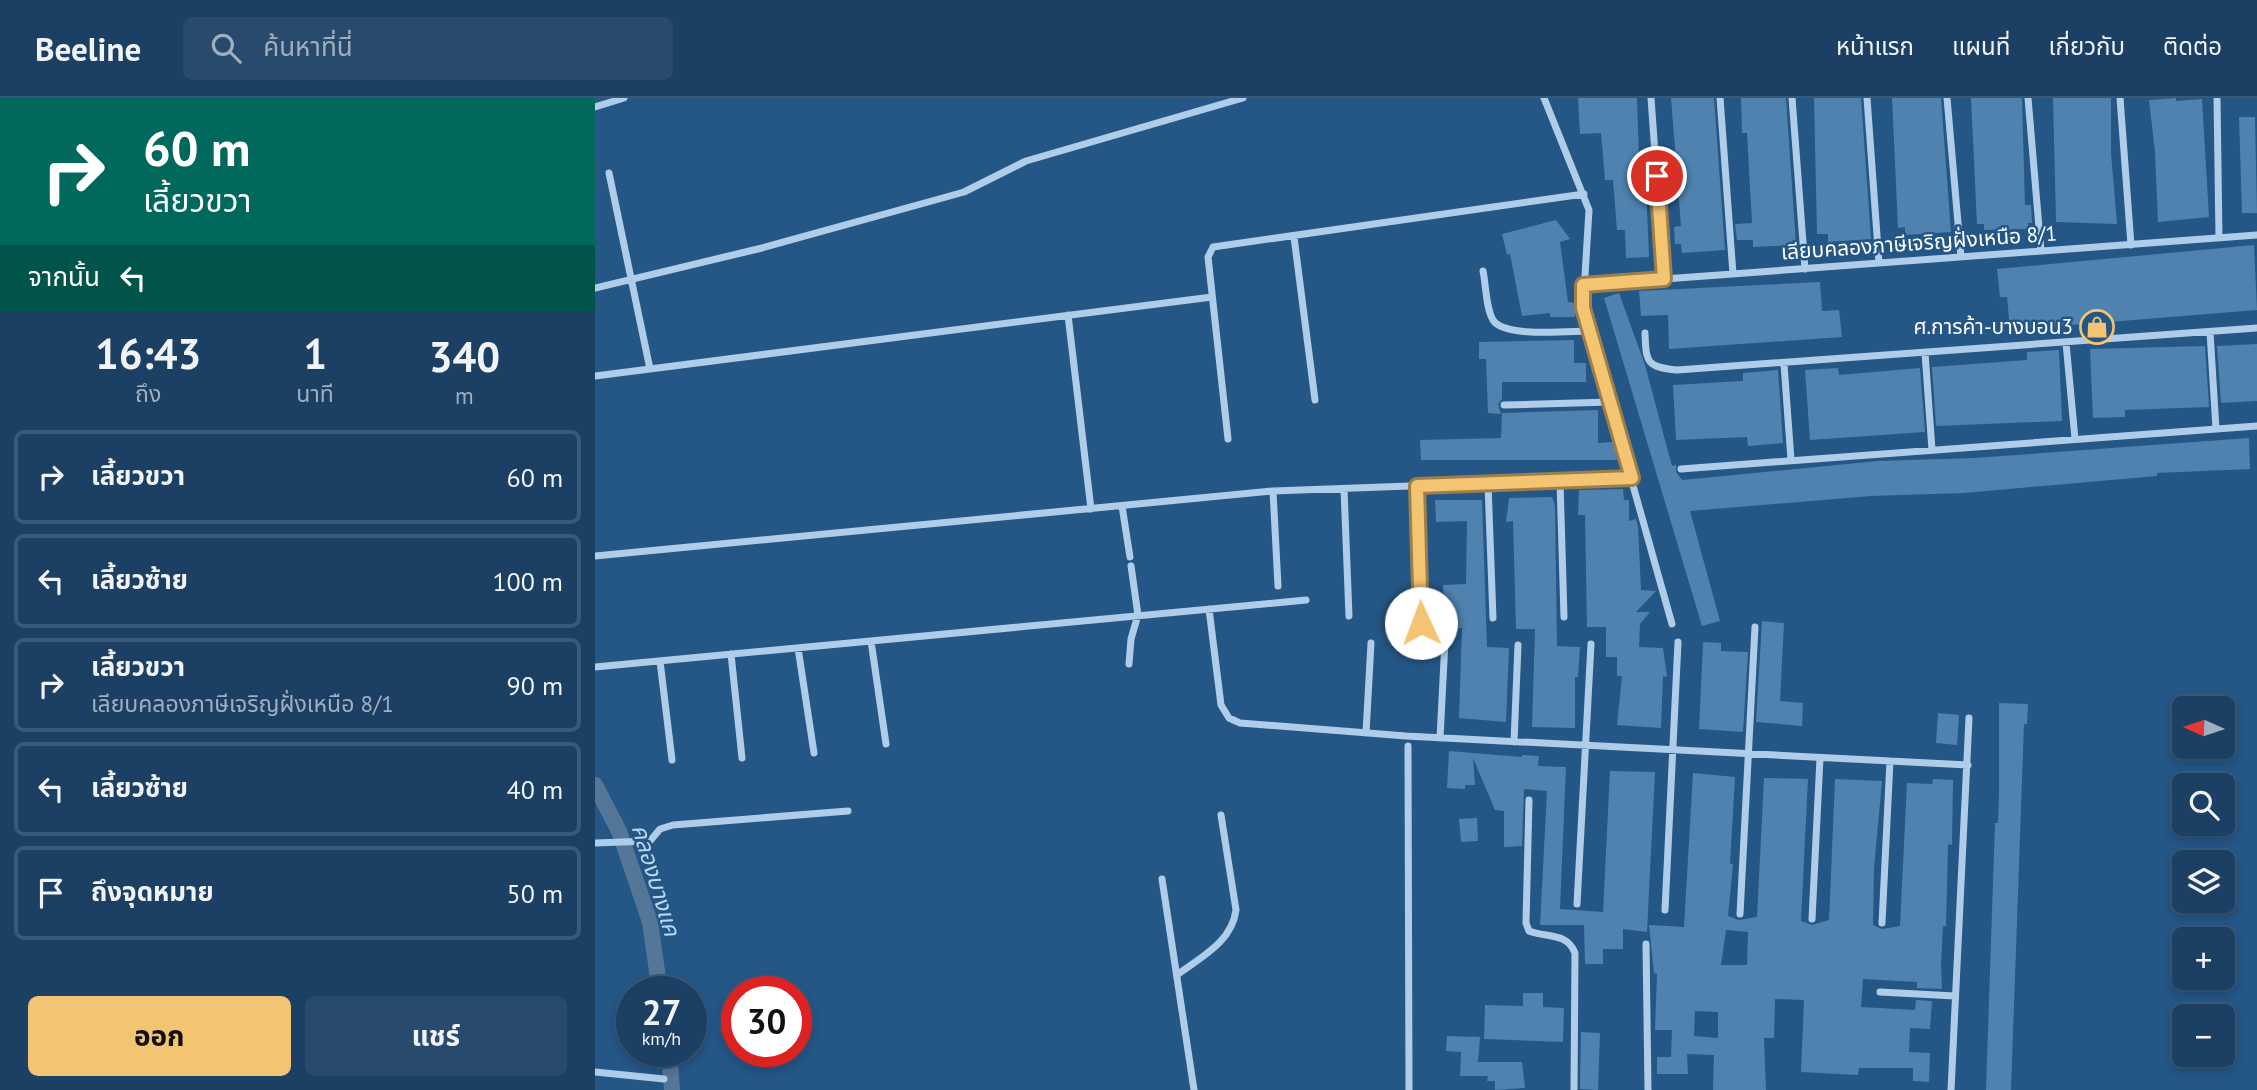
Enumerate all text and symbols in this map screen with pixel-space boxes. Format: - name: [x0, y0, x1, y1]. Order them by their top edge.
- search box: [183, 17, 673, 80]
- text: Beeline: [35, 27, 141, 70]
- icon: search: [207, 29, 245, 67]
- text: ค้นหาที่นี่: [263, 30, 353, 63]
- text: หน้าแรก: [1836, 31, 1914, 62]
- text: แผนที่: [1952, 31, 2010, 62]
- text: เกี่ยวกับ: [2048, 31, 2125, 62]
- text: ติดต่อ: [2163, 31, 2222, 62]
- text: 60 m: [143, 116, 250, 180]
- icon: right: [28, 126, 119, 217]
- pin: [1627, 146, 1687, 206]
- icon: arrive: [1638, 157, 1676, 195]
- text: เลี้ยวขวา: [143, 179, 251, 221]
- street label: เลียบคลองภาษีเจริญฝั่งเหนือ 8/1: [1780, 219, 2058, 266]
- icon: left: [114, 259, 152, 297]
- text: จากนั้น: [28, 260, 100, 293]
- shop icon: ศ.การค้า-บางบอน3: [2078, 308, 2116, 346]
- place label: ศ.การค้า-บางบอน3: [1913, 313, 2073, 340]
- text: 16:43: [95, 326, 201, 381]
- text: 1: [303, 326, 327, 381]
- text: 340: [429, 329, 500, 384]
- text: ถึง: [135, 379, 161, 408]
- text: นาที: [296, 379, 334, 408]
- text: m: [455, 381, 474, 410]
- icon: right: [32, 458, 70, 496]
- text: เลี้ยวขวา: [91, 459, 185, 492]
- text: 60 m: [507, 461, 563, 494]
- icon: left: [32, 562, 70, 600]
- text: เลี้ยวซ้าย: [91, 563, 188, 596]
- text: 100 m: [492, 565, 563, 598]
- position arrow: [1384, 586, 1458, 660]
- text: เลี้ยวขวา: [91, 650, 185, 683]
- icon: right: [32, 666, 70, 704]
- text: 90 m: [507, 669, 563, 702]
- text: เลียบคลองภาษีเจริญฝั่งเหนือ 8/1: [91, 689, 394, 718]
- north arrow: [2172, 696, 2235, 760]
- map controls: [2172, 696, 2235, 1067]
- icon: left: [32, 770, 70, 808]
- text: เลี้ยวซ้าย: [91, 771, 188, 804]
- text: 40 m: [507, 773, 563, 806]
- button: search: [2172, 773, 2235, 836]
- water label: คลองบางแค: [626, 820, 687, 940]
- button: layers: [2172, 850, 2235, 913]
- icon: arrive: [32, 874, 70, 912]
- text: ถึงจุดหมาย: [91, 875, 214, 908]
- text: 50 m: [507, 877, 563, 910]
- button: +: [2172, 927, 2235, 990]
- speed limit sign: 30: [721, 976, 812, 1067]
- text: 27: [642, 989, 681, 1035]
- button: ออก: [28, 996, 291, 1076]
- button: แชร์: [305, 996, 567, 1076]
- button: −: [2172, 1004, 2235, 1067]
- text: km/h: [642, 1027, 681, 1050]

